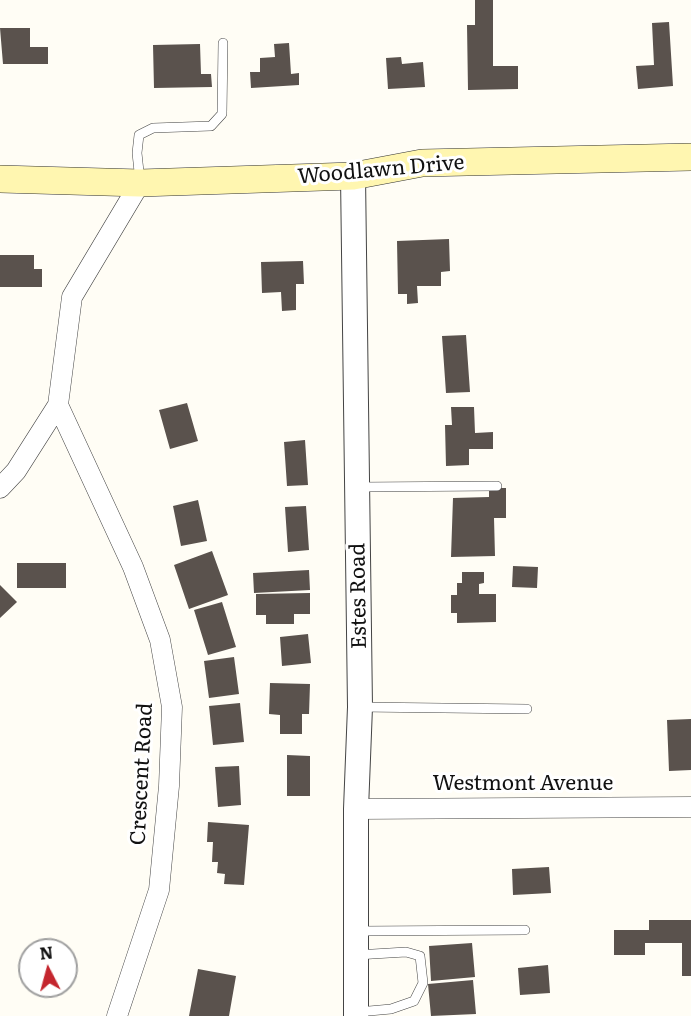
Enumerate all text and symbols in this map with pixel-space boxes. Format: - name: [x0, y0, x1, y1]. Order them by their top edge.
- street label: Woodlawn Drive: [297, 150, 465, 190]
- street label: Estes Road: [345, 543, 373, 649]
- street label: Crescent Road: [126, 702, 158, 846]
- street label: Westmont Avenue: [433, 771, 613, 797]
- north arrow: [18, 938, 78, 998]
- text: N: [38, 939, 54, 965]

